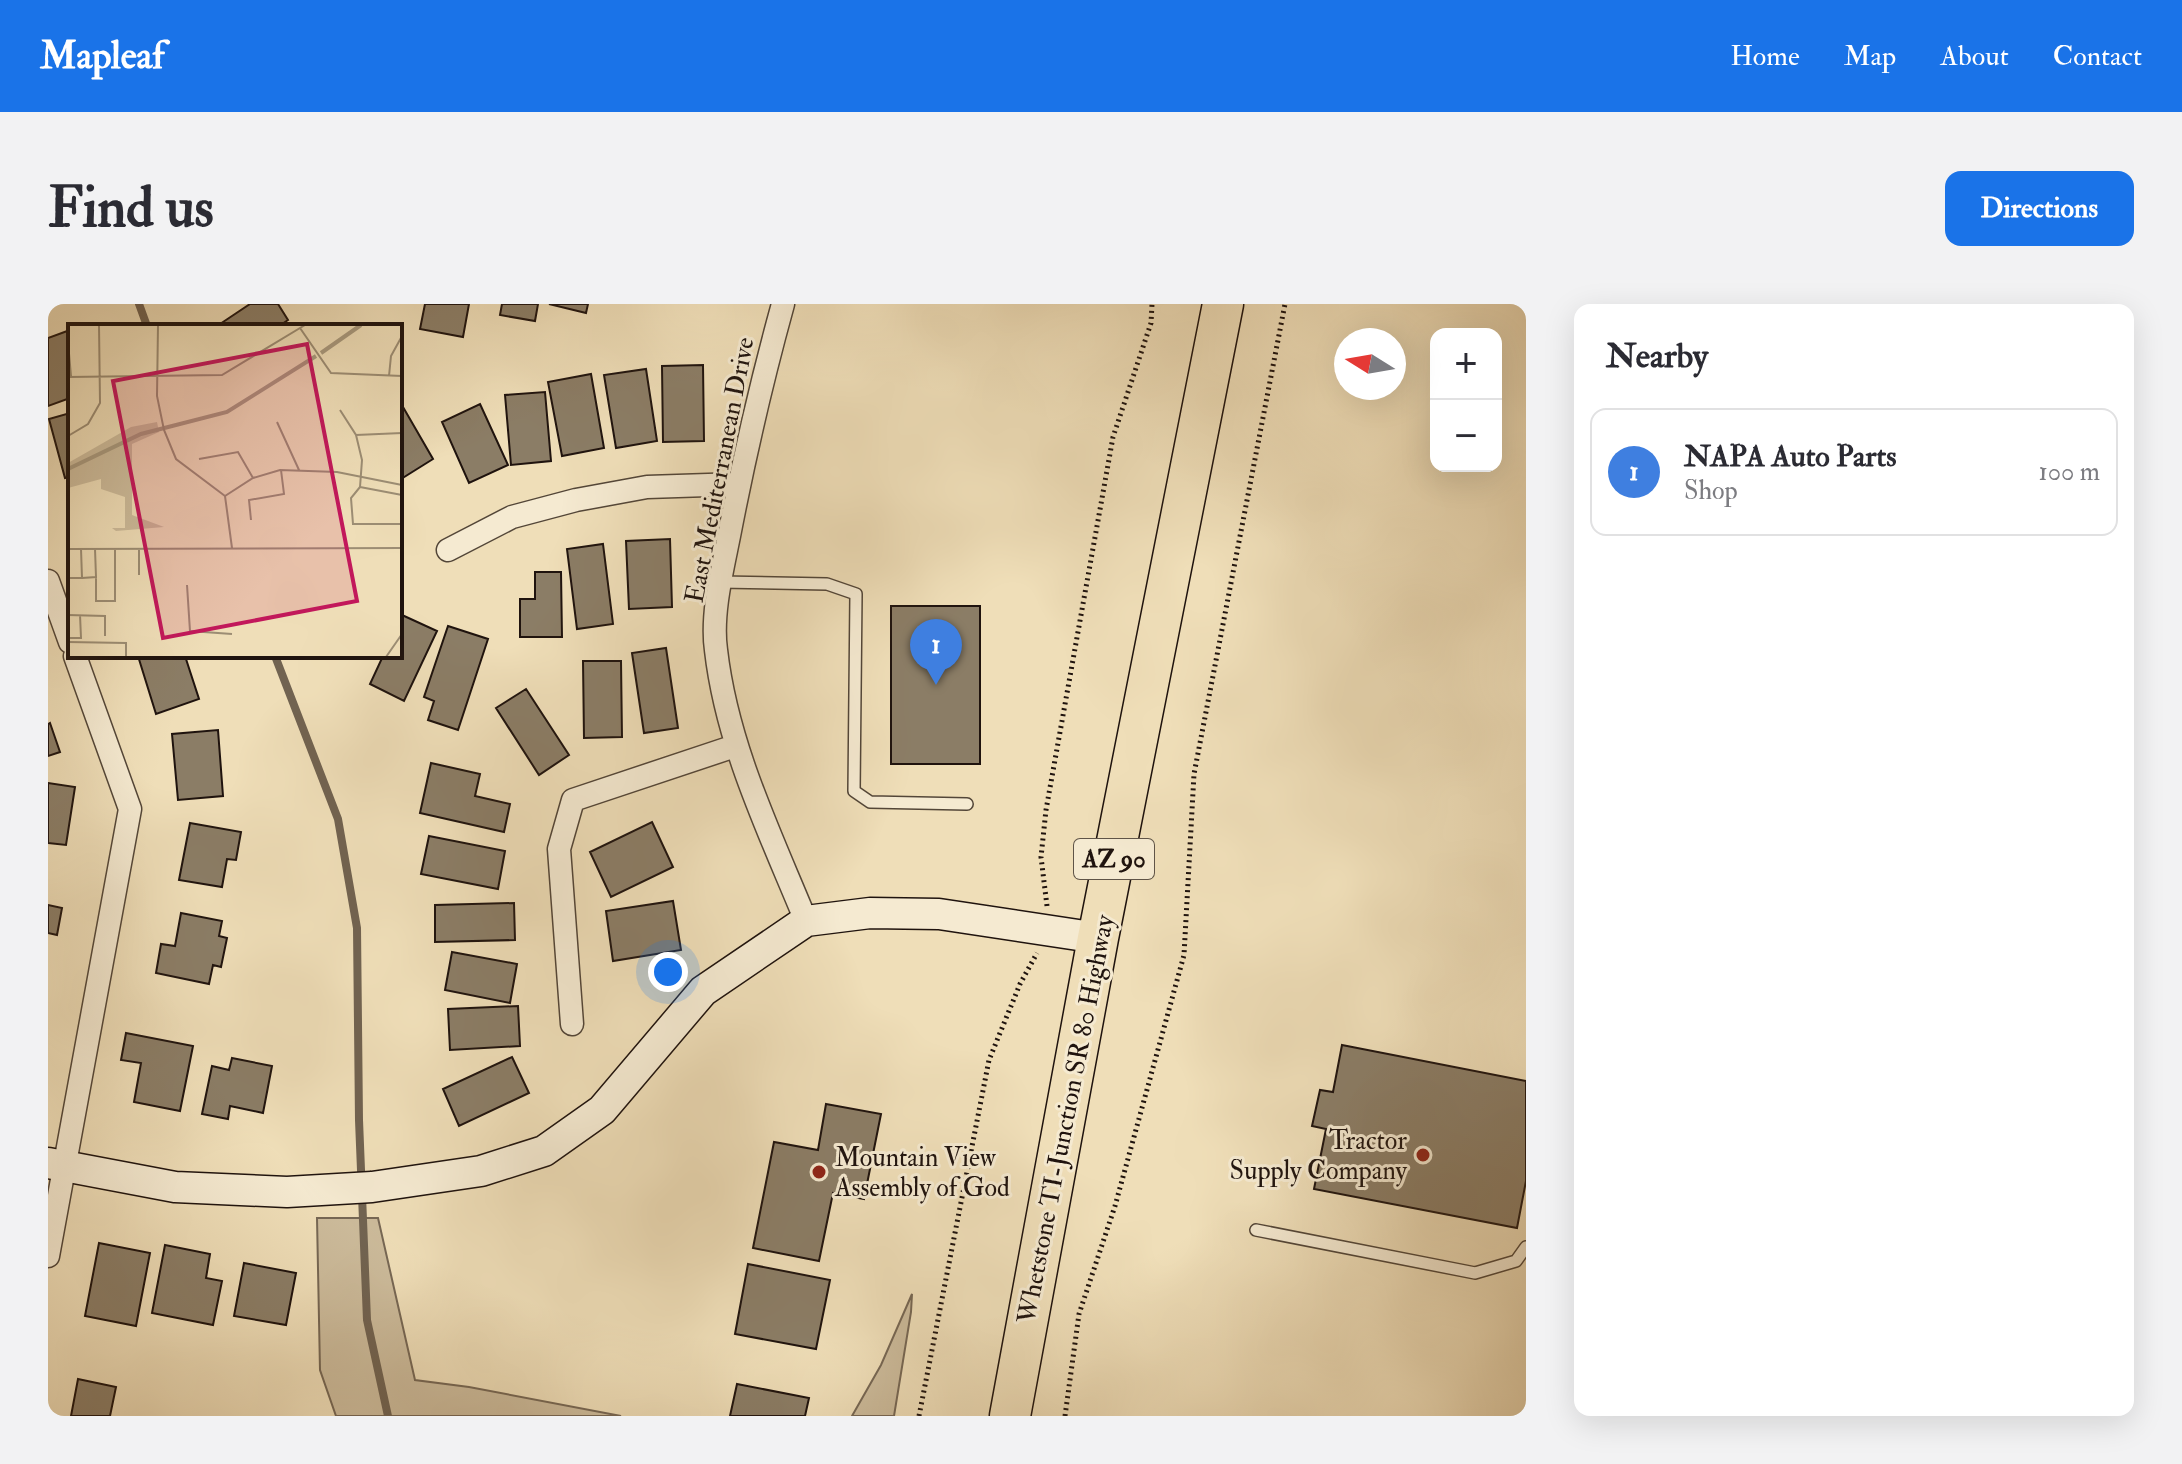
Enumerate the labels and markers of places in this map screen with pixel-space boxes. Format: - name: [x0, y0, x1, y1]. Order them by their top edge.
- pin: 1: [910, 619, 962, 685]
- place label: Tractor Supply Company: [1230, 1125, 1408, 1188]
- place label: Mountain View Assembly of God: [834, 1142, 1010, 1204]
- marker: Tractor Supply Company: [1414, 1146, 1432, 1164]
- marker: Mountain View Assembly of God: [810, 1163, 828, 1181]

